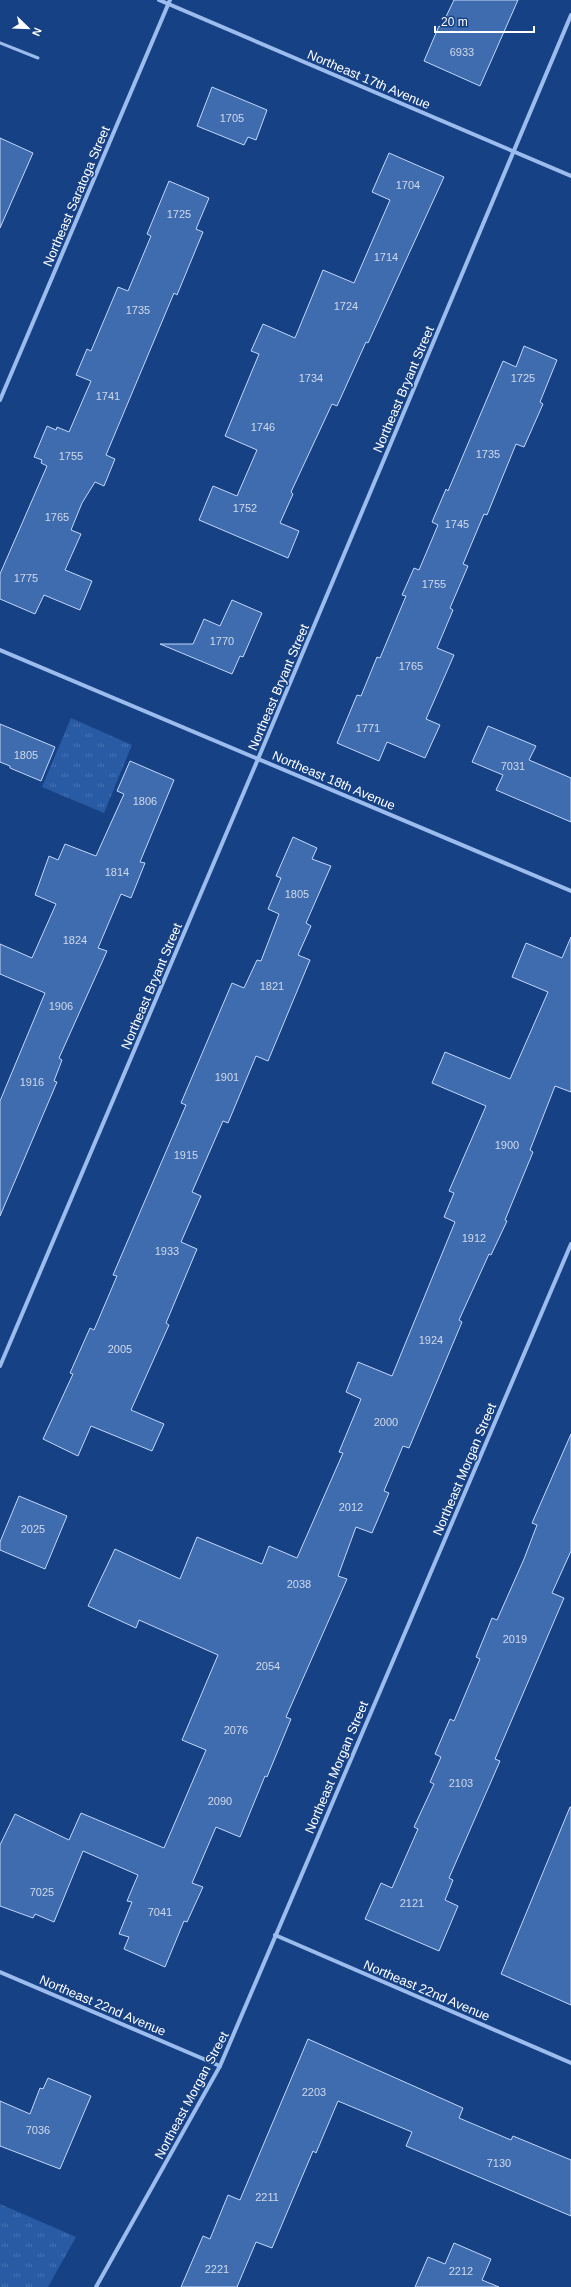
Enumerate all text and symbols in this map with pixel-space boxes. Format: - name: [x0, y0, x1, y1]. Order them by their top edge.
- north arrow: [8, 8, 48, 48]
- scale bar: [435, 8, 534, 34]
- text: 20 m: [441, 15, 468, 29]
- text: N: [30, 26, 44, 38]
- house number: 6933: [450, 46, 474, 58]
- street label: Northeast 17th Avenue: [305, 47, 433, 112]
- house number: 1705: [220, 112, 244, 124]
- street label: Northeast Saratoga Street: [40, 123, 113, 269]
- house number: 1704: [396, 179, 420, 191]
- house number: 1725: [167, 208, 191, 220]
- house number: 1714: [374, 251, 398, 263]
- house number: 1724: [334, 300, 358, 312]
- house number: 1735: [126, 304, 150, 316]
- street label: Northeast Bryant Street: [370, 323, 437, 455]
- house number: 1734: [299, 372, 323, 384]
- house number: 1725: [511, 372, 535, 384]
- house number: 1741: [96, 390, 120, 402]
- house number: 1746: [251, 421, 275, 433]
- house number: 1735: [476, 448, 500, 460]
- house number: 1755: [59, 450, 83, 462]
- house number: 1752: [233, 502, 257, 514]
- house number: 1765: [45, 511, 69, 523]
- house number: 1745: [445, 518, 469, 530]
- house number: 1775: [14, 572, 38, 584]
- house number: 1755: [422, 578, 446, 590]
- street label: Northeast Bryant Street: [245, 621, 312, 753]
- house number: 1770: [210, 635, 234, 647]
- house number: 1765: [399, 660, 423, 672]
- house number: 1771: [356, 722, 380, 734]
- street label: Northeast 18th Avenue: [270, 748, 398, 813]
- house number: 1805: [14, 749, 38, 761]
- house number: 7031: [501, 760, 525, 772]
- house number: 1806: [133, 795, 157, 807]
- house number: 1814: [105, 866, 129, 878]
- house number: 1805: [285, 888, 309, 900]
- street label: Northeast Bryant Street: [118, 920, 185, 1052]
- house number: 1824: [63, 934, 87, 946]
- house number: 1821: [260, 980, 284, 992]
- house number: 1906: [49, 1000, 73, 1012]
- house number: 1901: [215, 1071, 239, 1083]
- house number: 1916: [20, 1076, 44, 1088]
- house number: 1900: [495, 1139, 519, 1151]
- house number: 1915: [174, 1149, 198, 1161]
- house number: 1912: [462, 1232, 486, 1244]
- house number: 1933: [155, 1245, 179, 1257]
- house number: 1924: [419, 1334, 443, 1346]
- house number: 2005: [108, 1343, 132, 1355]
- street label: Northeast Morgan Street: [430, 1400, 499, 1538]
- house number: 2000: [374, 1416, 398, 1428]
- house number: 2012: [339, 1501, 363, 1513]
- house number: 2025: [21, 1523, 45, 1535]
- house number: 2038: [287, 1578, 311, 1590]
- house number: 2019: [503, 1633, 527, 1645]
- house number: 2054: [256, 1660, 280, 1672]
- street label: Northeast Morgan Street: [302, 1698, 371, 1836]
- house number: 2076: [224, 1724, 248, 1736]
- house number: 2103: [449, 1777, 473, 1789]
- house number: 2090: [208, 1795, 232, 1807]
- house number: 7025: [30, 1886, 54, 1898]
- house number: 2121: [400, 1897, 424, 1909]
- house number: 7041: [148, 1906, 172, 1918]
- street label: Northeast 22nd Avenue: [361, 1957, 492, 2024]
- street label: Northeast 22nd Avenue: [37, 1972, 168, 2039]
- street label: Northeast Morgan Street: [151, 2029, 232, 2162]
- house number: 2203: [302, 2086, 326, 2098]
- house number: 7036: [26, 2124, 50, 2136]
- house number: 7130: [487, 2157, 511, 2169]
- house number: 2211: [255, 2191, 279, 2203]
- house number: 2221: [205, 2263, 229, 2275]
- house number: 2212: [449, 2265, 473, 2277]

